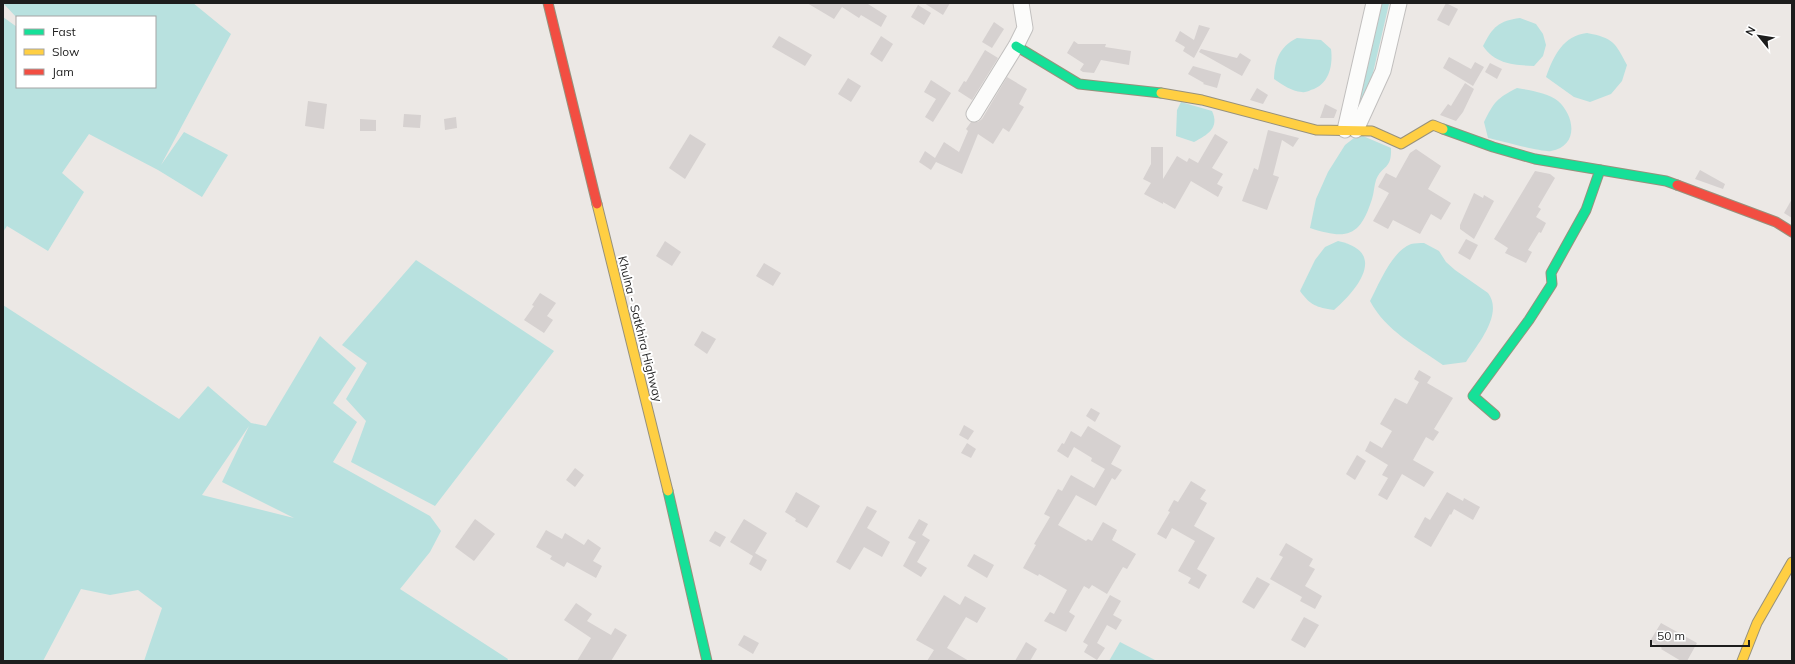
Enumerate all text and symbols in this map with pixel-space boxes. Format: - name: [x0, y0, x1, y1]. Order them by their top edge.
- legend: [16, 16, 156, 88]
- north arrow: [1739, 16, 1779, 56]
- text: Fast: [52, 24, 76, 39]
- text: N: [1742, 24, 1758, 38]
- text: Slow: [52, 44, 80, 59]
- text: Jam: [52, 64, 74, 79]
- street label: Khulna - Satkhira Highway: [615, 254, 666, 404]
- scale bar: [1651, 622, 1749, 648]
- text: 50 m: [1657, 628, 1685, 643]

